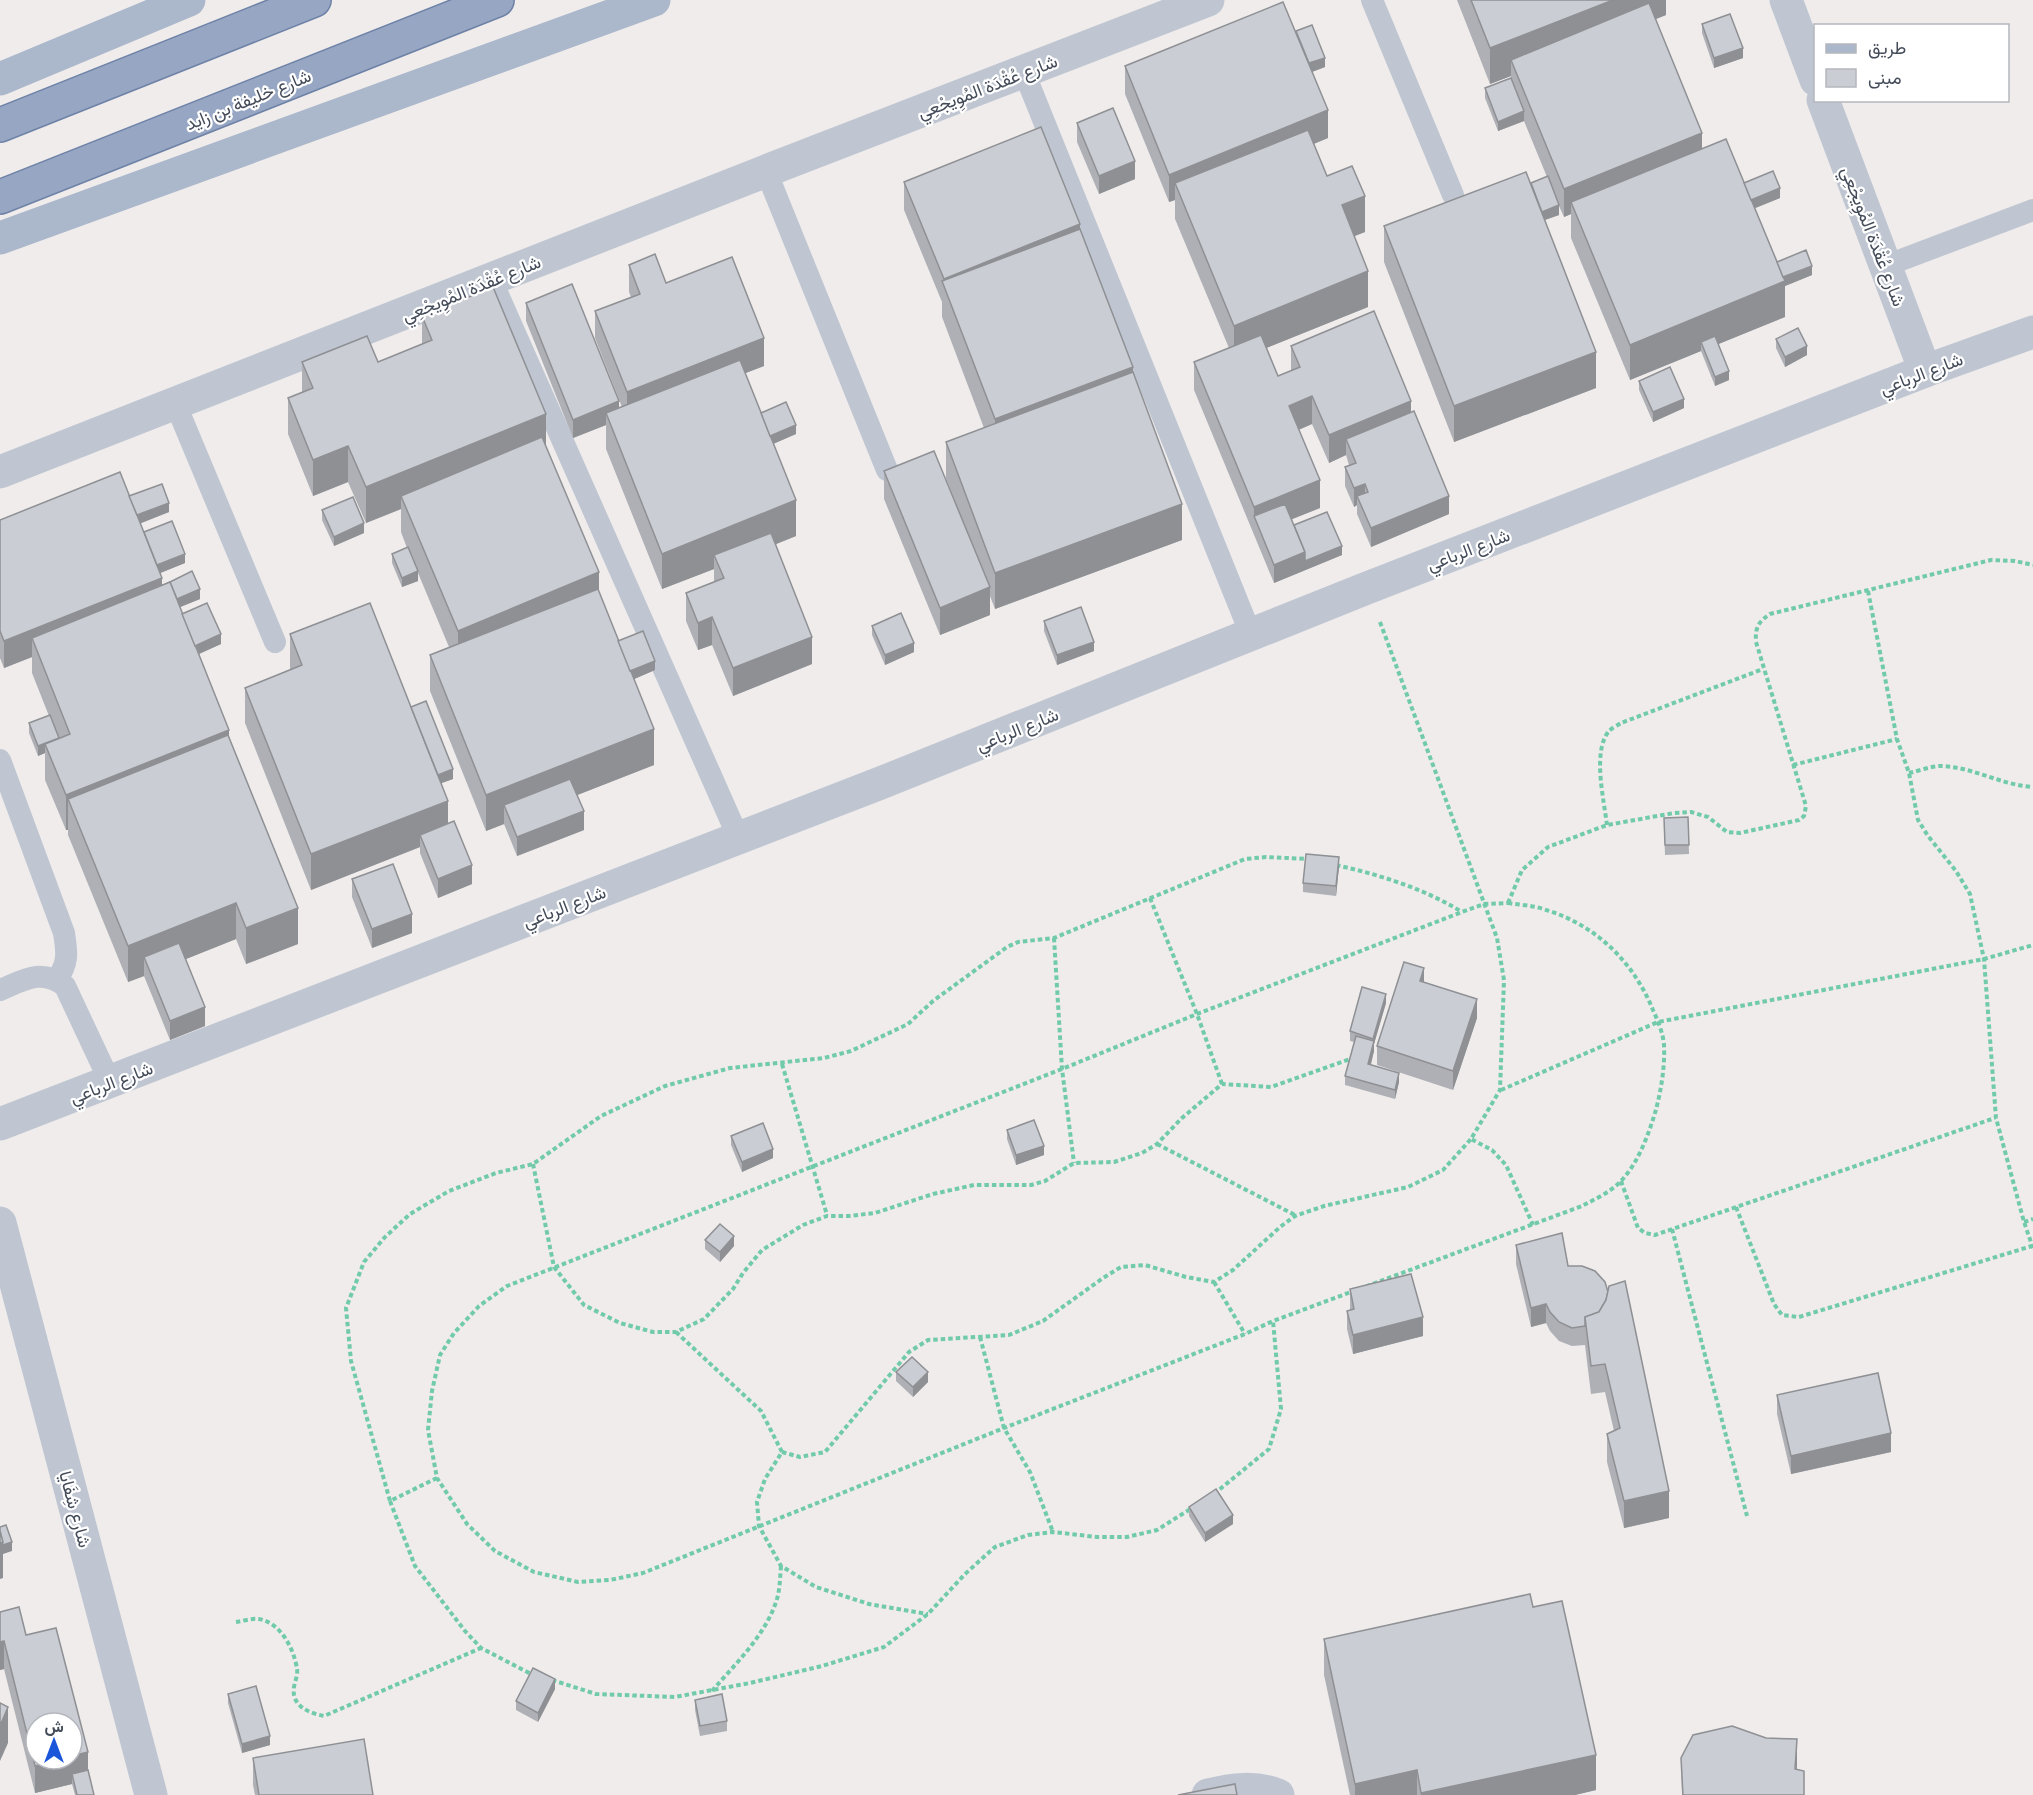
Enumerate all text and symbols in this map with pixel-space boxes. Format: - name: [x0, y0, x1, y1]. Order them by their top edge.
- legend: [1814, 24, 2009, 102]
- text: طريق: [1868, 36, 1906, 59]
- street label: شارع عُقْدَة المُوِيجْعِي: [914, 49, 1062, 127]
- street label: شارع خليفة بن زايد: [182, 64, 315, 136]
- text: مبنى: [1868, 66, 1902, 89]
- street label: شارع عُقْدَة المُوِيجْعِي: [1833, 163, 1911, 311]
- street label: شارع عُقْدَة المُوِيجْعِي: [398, 250, 546, 331]
- street label: شارع الرباعي: [1876, 347, 1967, 404]
- street label: شارع الرباعي: [1423, 523, 1514, 580]
- street label: شارع الرباعي: [972, 702, 1063, 760]
- street label: شارع الرباعي: [519, 880, 610, 937]
- street label: شارع الرباعي: [66, 1056, 157, 1113]
- street label: شارع شِفَايا: [53, 1468, 97, 1550]
- north arrow: [24, 1711, 84, 1771]
- text: ش: [44, 1716, 64, 1736]

